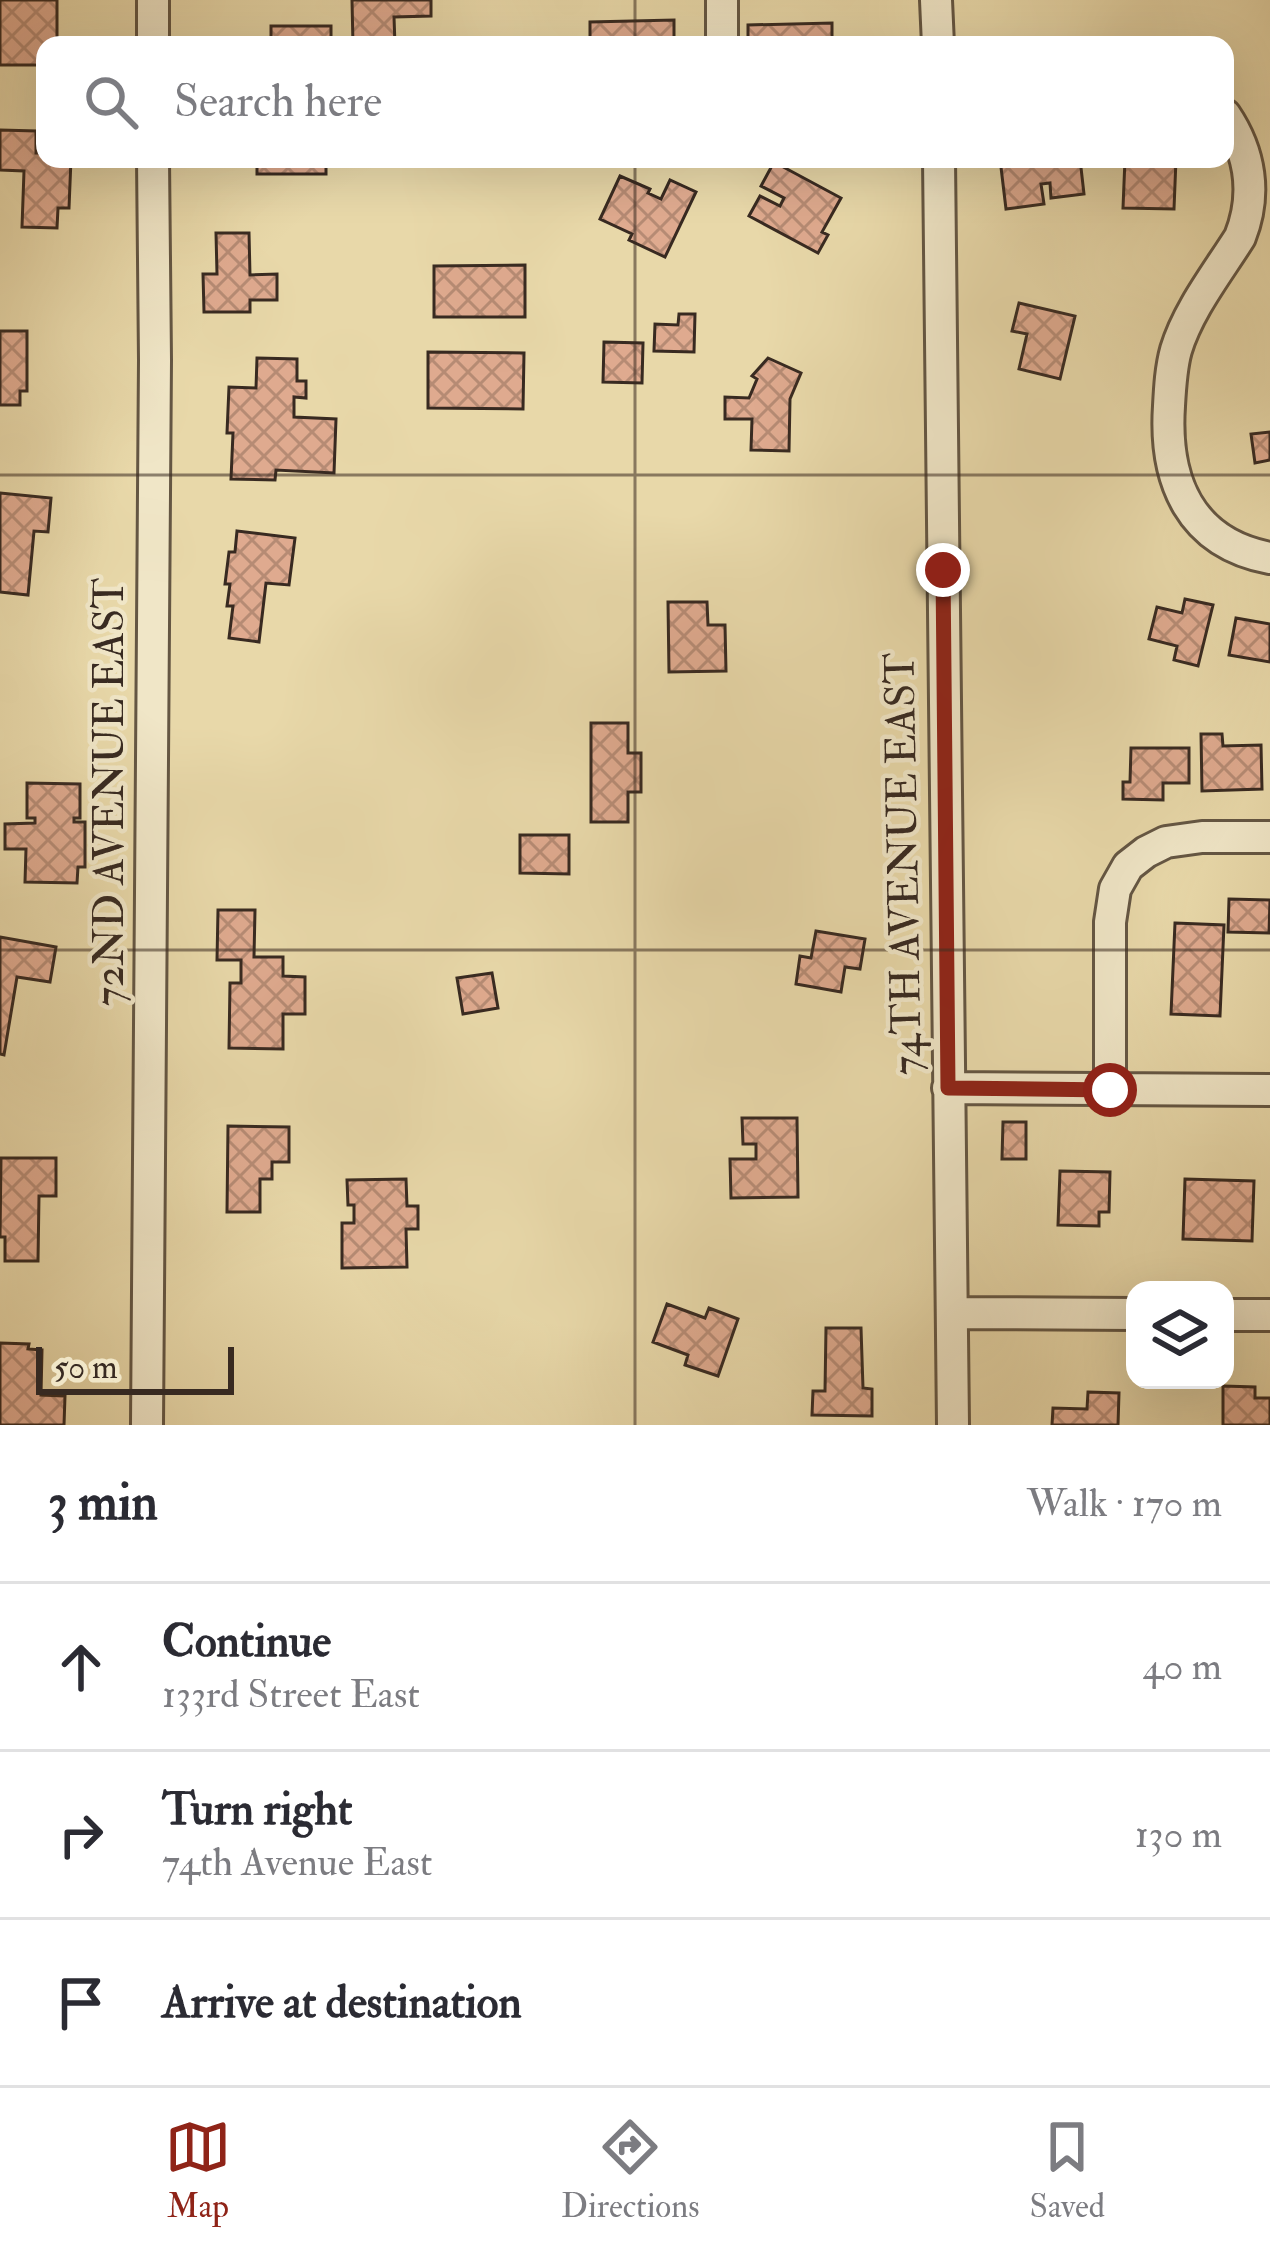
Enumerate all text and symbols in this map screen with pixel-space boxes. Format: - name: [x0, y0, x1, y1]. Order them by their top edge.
- search box: [36, 36, 1234, 168]
- icon: search: [78, 69, 144, 135]
- text: Search here: [174, 74, 382, 130]
- route end: [916, 543, 970, 597]
- street label: 72ND AVENUE EAST: [84, 578, 136, 1006]
- street label: 74TH AVENUE EAST: [874, 652, 934, 1076]
- route start: [1083, 1063, 1137, 1117]
- map controls: [1126, 1281, 1234, 1389]
- button: layers: [1126, 1281, 1234, 1389]
- scale bar: [36, 1341, 234, 1394]
- text: 50 m: [54, 1347, 118, 1388]
- text: 3 min: [48, 1471, 158, 1535]
- text: Walk · 170 m: [1027, 1479, 1222, 1528]
- text: Continue: [162, 1614, 331, 1670]
- icon: ahead: [48, 1634, 114, 1700]
- text: 40 m: [1143, 1642, 1222, 1691]
- text: 133rd Street East: [162, 1670, 420, 1719]
- text: Turn right: [162, 1782, 352, 1838]
- icon: right: [48, 1802, 114, 1868]
- text: 130 m: [1135, 1810, 1222, 1859]
- text: 74th Avenue East: [162, 1838, 432, 1887]
- icon: arrive: [48, 1970, 114, 2036]
- text: Arrive at destination: [162, 1975, 522, 2031]
- tab: Map: [165, 2114, 231, 2227]
- tab: Directions: [561, 2114, 700, 2227]
- tab: Saved: [1030, 2114, 1105, 2227]

